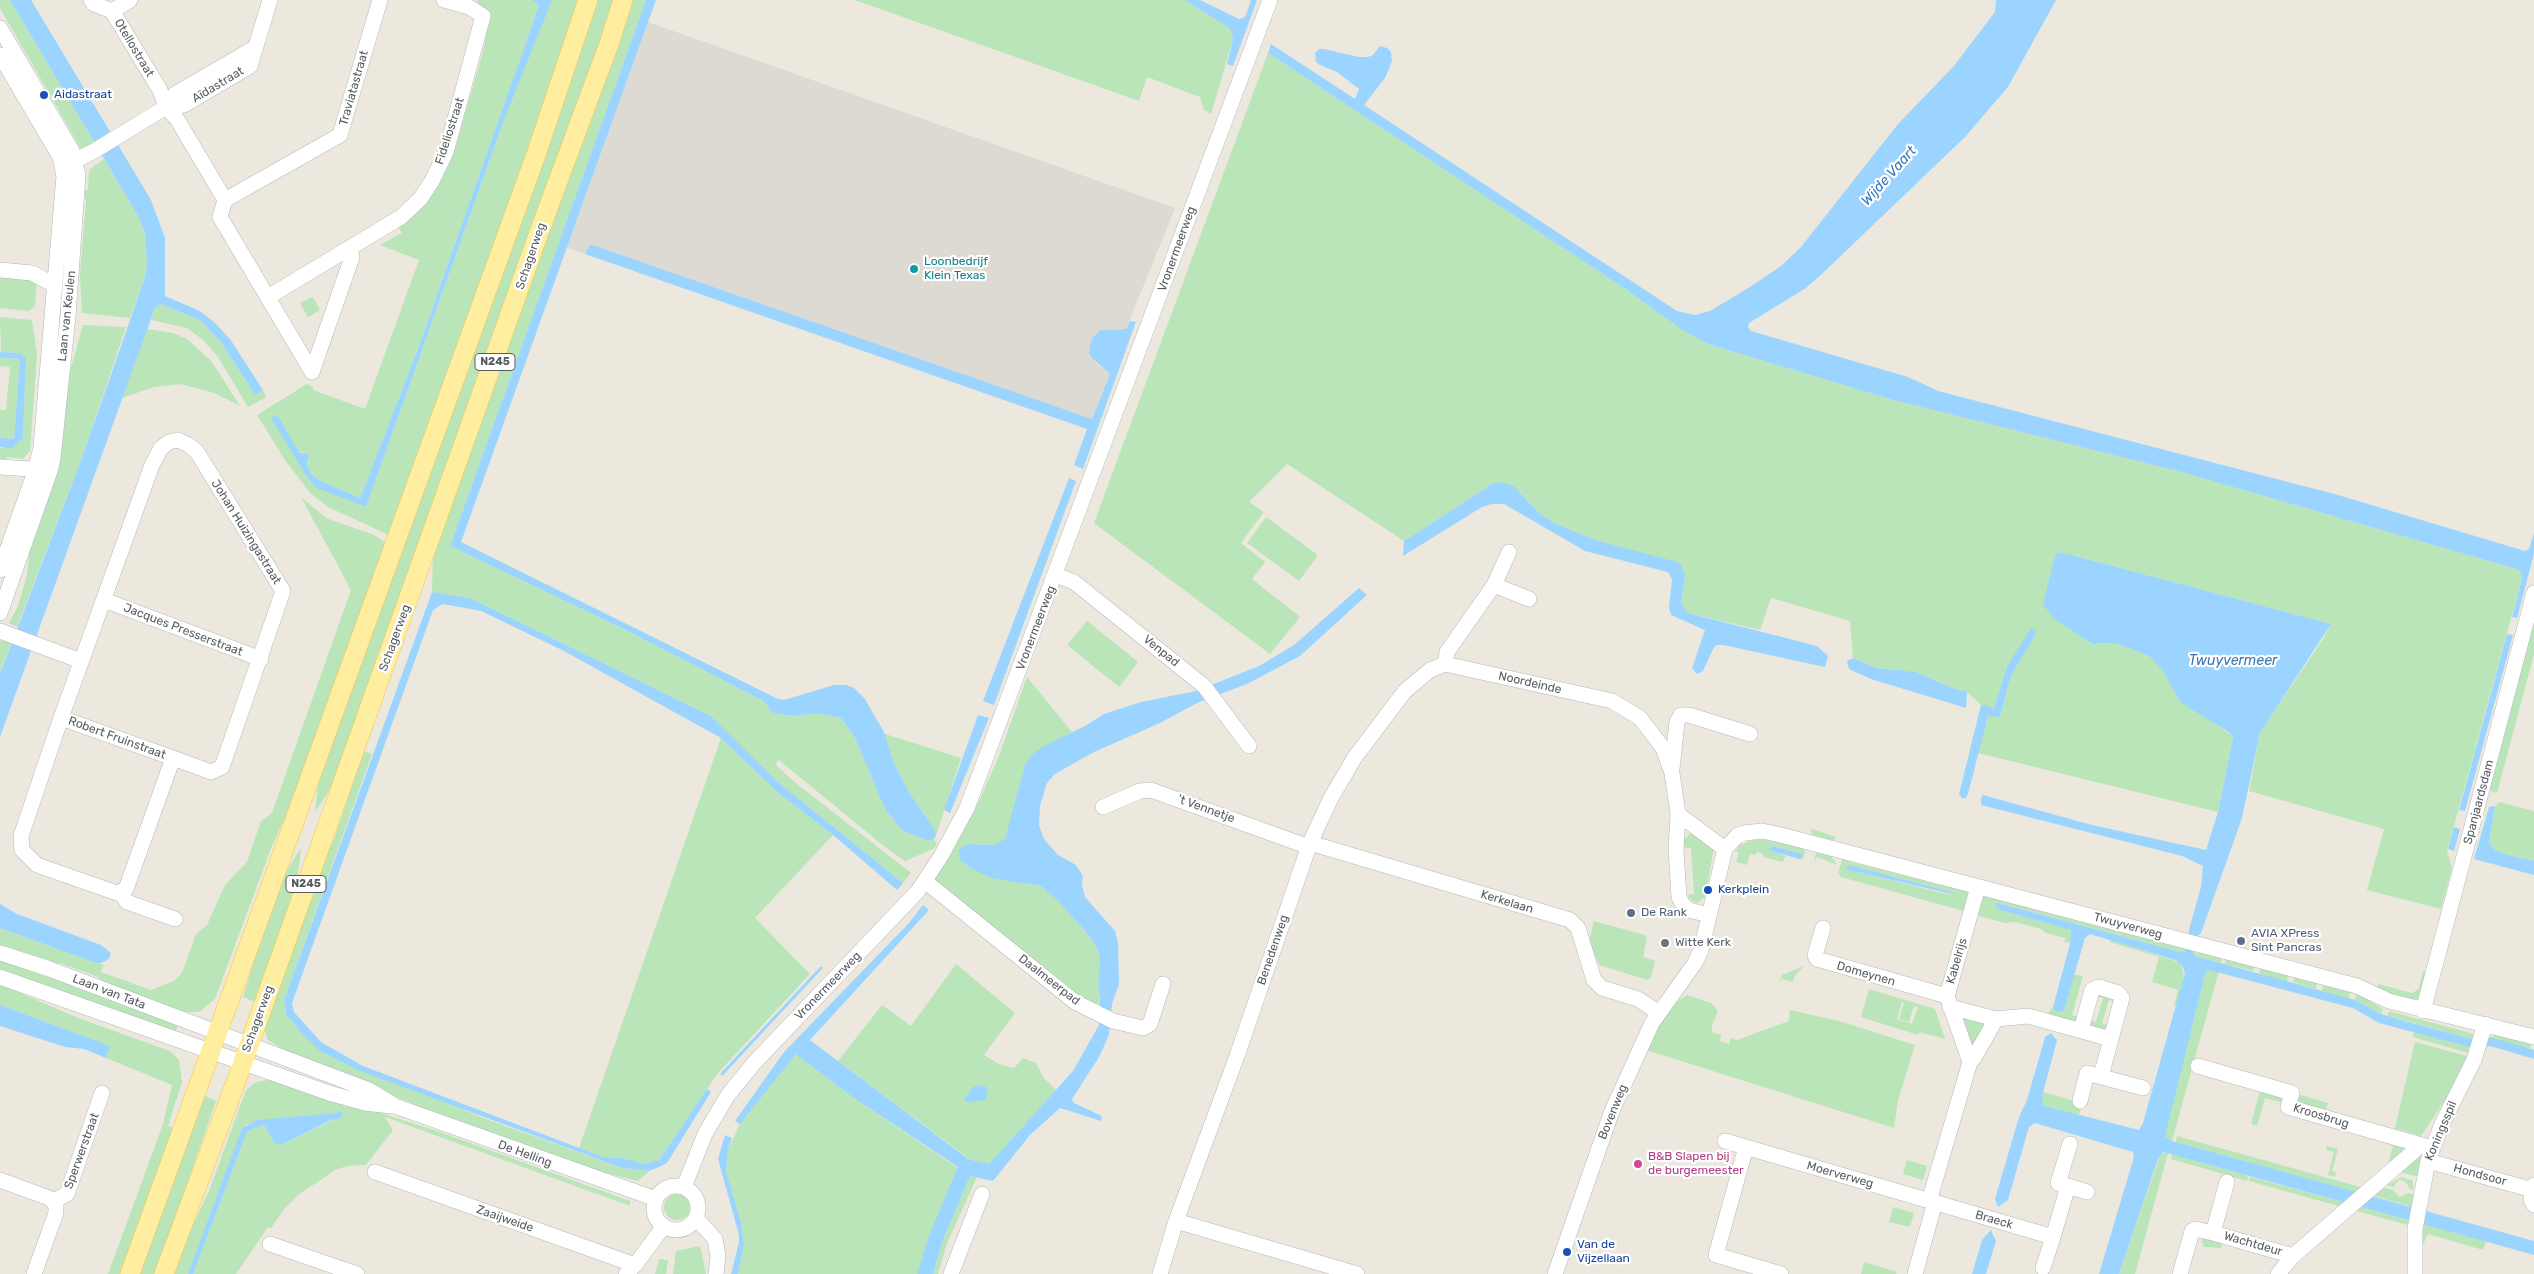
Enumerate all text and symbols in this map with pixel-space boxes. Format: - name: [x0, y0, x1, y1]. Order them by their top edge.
- street label: Otellostraat: [111, 16, 157, 80]
- street label: Traviatastraat: [336, 49, 372, 127]
- street label: Aïdastraat: [189, 64, 247, 106]
- place label: Aidastraat: [54, 88, 112, 102]
- marker: Aidastraat: [38, 89, 50, 101]
- street label: Fideliostraat: [432, 96, 468, 166]
- water label: Wijde Vaart: [1858, 143, 1920, 209]
- street label: Vronermeerweg: [1155, 205, 1199, 293]
- street label: Schagerweg: [513, 221, 549, 291]
- place label: Loonbedrijf Klein Texas: [924, 255, 988, 283]
- marker: Loonbedrijf Klein Texas: [908, 263, 920, 275]
- street label: Laan van Keulen: [55, 270, 79, 362]
- road number: N245: [475, 354, 515, 371]
- street label: Johan Huizingastraat: [208, 477, 284, 587]
- street label: Vronermeerweg: [1013, 584, 1059, 672]
- street label: Jacques Presserstraat: [121, 601, 245, 659]
- street label: Schagerweg: [376, 603, 414, 673]
- street label: Venpad: [1140, 632, 1182, 670]
- water label: Twuyvermeer: [2189, 653, 2277, 669]
- street label: Noordeinde: [1497, 669, 1563, 697]
- street label: Robert Fruinstraat: [66, 714, 168, 762]
- street label: Spanjaardsdam: [2461, 758, 2497, 846]
- street label: 't Vennetje: [1175, 792, 1237, 826]
- road number: N245: [286, 876, 326, 892]
- place label: Kerkplein: [1718, 883, 1769, 897]
- marker: Kerkplein: [1702, 884, 1714, 896]
- street label: Kerkelaan: [1479, 887, 1535, 917]
- place label: De Rank: [1641, 906, 1687, 920]
- marker: De Rank: [1625, 907, 1637, 919]
- street label: Twuyverweg: [2092, 910, 2164, 942]
- street label: Benedenweg: [1254, 913, 1292, 987]
- place label: AVIA XPress Sint Pancras: [2251, 927, 2321, 955]
- marker: AVIA XPress Sint Pancras: [2235, 935, 2247, 947]
- place label: Witte Kerk: [1675, 936, 1731, 950]
- street label: Kabelrijs: [1944, 936, 1970, 986]
- marker: Witte Kerk: [1659, 937, 1671, 949]
- street label: Vronermeerweg: [792, 949, 864, 1023]
- street label: Daalmeerpad: [1015, 952, 1083, 1008]
- street label: Domeynen: [1835, 959, 1897, 989]
- street label: Laan van Tata: [70, 971, 148, 1013]
- street label: Schagerweg: [239, 984, 277, 1054]
- street label: Bovenweg: [1595, 1082, 1631, 1142]
- street label: Koningsspil: [2422, 1099, 2460, 1163]
- street label: Kroosbrug: [2291, 1101, 2351, 1131]
- street label: Sperwerstraat: [62, 1111, 102, 1191]
- street label: De Helling: [496, 1138, 554, 1170]
- place label: B&B Slapen bij de burgemeester: [1648, 1150, 1744, 1178]
- marker: B&B Slapen bij de burgemeester: [1632, 1158, 1644, 1170]
- street label: Moerverweg: [1805, 1159, 1875, 1191]
- street label: Hondsoor: [2452, 1161, 2508, 1189]
- street label: Zaaijweide: [475, 1203, 535, 1235]
- street label: Braeck: [1973, 1208, 2015, 1232]
- street label: Wachtdeur: [2222, 1229, 2284, 1259]
- place label: Van de Vijzellaan: [1577, 1238, 1630, 1266]
- marker: Van de Vijzellaan: [1561, 1246, 1573, 1258]

